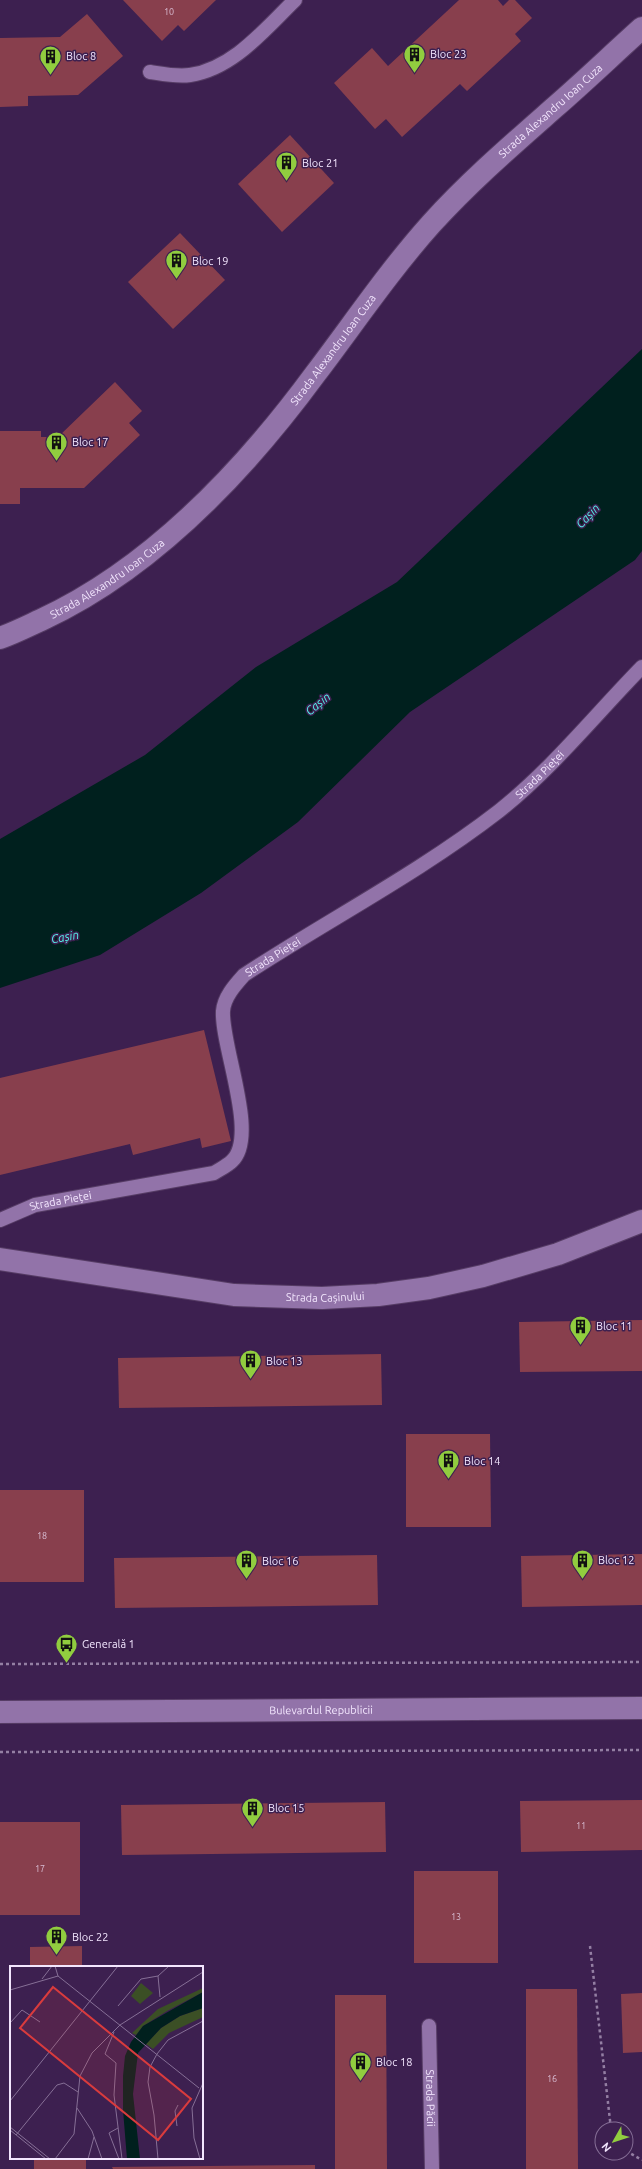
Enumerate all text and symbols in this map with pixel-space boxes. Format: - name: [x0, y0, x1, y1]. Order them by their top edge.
- house number: 10: [164, 7, 174, 17]
- building icon: Bloc 23: [401, 41, 427, 74]
- building icon: Bloc 8: [37, 43, 63, 76]
- place label: Bloc 23: [430, 48, 466, 60]
- place label: Bloc 8: [66, 50, 96, 62]
- street label: Strada Alexandru Ioan Cuza: [496, 62, 605, 160]
- building icon: Bloc 21: [273, 150, 299, 183]
- place label: Bloc 21: [302, 157, 338, 169]
- building icon: Bloc 19: [163, 248, 189, 281]
- place label: Bloc 19: [192, 255, 228, 267]
- street label: Strada Alexandru Ioan Cuza: [288, 292, 378, 408]
- building icon: Bloc 17: [43, 429, 69, 462]
- place label: Bloc 17: [72, 436, 108, 448]
- water label: Cașin: [573, 501, 602, 530]
- street label: Strada Alexandru Ioan Cuza: [48, 536, 167, 621]
- water label: Cașin: [303, 690, 333, 718]
- street label: Strada Pieței: [513, 748, 566, 801]
- water label: Cașin: [50, 928, 80, 945]
- street label: Strada Pieței: [243, 935, 302, 979]
- street label: Strada Pieței: [28, 1189, 93, 1213]
- street label: Strada Cașinului: [286, 1290, 365, 1304]
- building icon: Bloc 11: [568, 1313, 594, 1346]
- place label: Bloc 11: [596, 1320, 632, 1332]
- building icon: Bloc 13: [237, 1348, 263, 1381]
- place label: Bloc 13: [266, 1355, 302, 1367]
- building icon: Bloc 14: [435, 1448, 461, 1481]
- place label: Bloc 14: [464, 1455, 500, 1467]
- house number: 18: [37, 1531, 47, 1541]
- building icon: Bloc 12: [569, 1547, 595, 1580]
- building icon: Bloc 16: [233, 1548, 259, 1581]
- place label: Bloc 12: [598, 1554, 634, 1566]
- place label: Bloc 16: [262, 1555, 298, 1567]
- bus stop icon: Generală 1: [54, 1631, 80, 1664]
- place label: Generală 1: [82, 1638, 135, 1650]
- street label: Bulevardul Republicii: [269, 1704, 373, 1716]
- building icon: Bloc 15: [240, 1795, 266, 1828]
- place label: Bloc 15: [268, 1802, 304, 1814]
- house number: 11: [576, 1821, 586, 1831]
- house number: 17: [35, 1864, 45, 1874]
- house number: 13: [451, 1912, 461, 1922]
- building icon: Bloc 22: [43, 1924, 69, 1957]
- place label: Bloc 22: [72, 1931, 108, 1943]
- inset map: [10, 1966, 203, 2159]
- building icon: Bloc 18: [348, 2049, 374, 2082]
- place label: Bloc 18: [376, 2056, 412, 2068]
- street label: Strada Păcii: [424, 2069, 437, 2127]
- house number: 16: [547, 2074, 557, 2084]
- north arrow: [594, 2121, 634, 2161]
- text: N: [599, 2140, 613, 2154]

